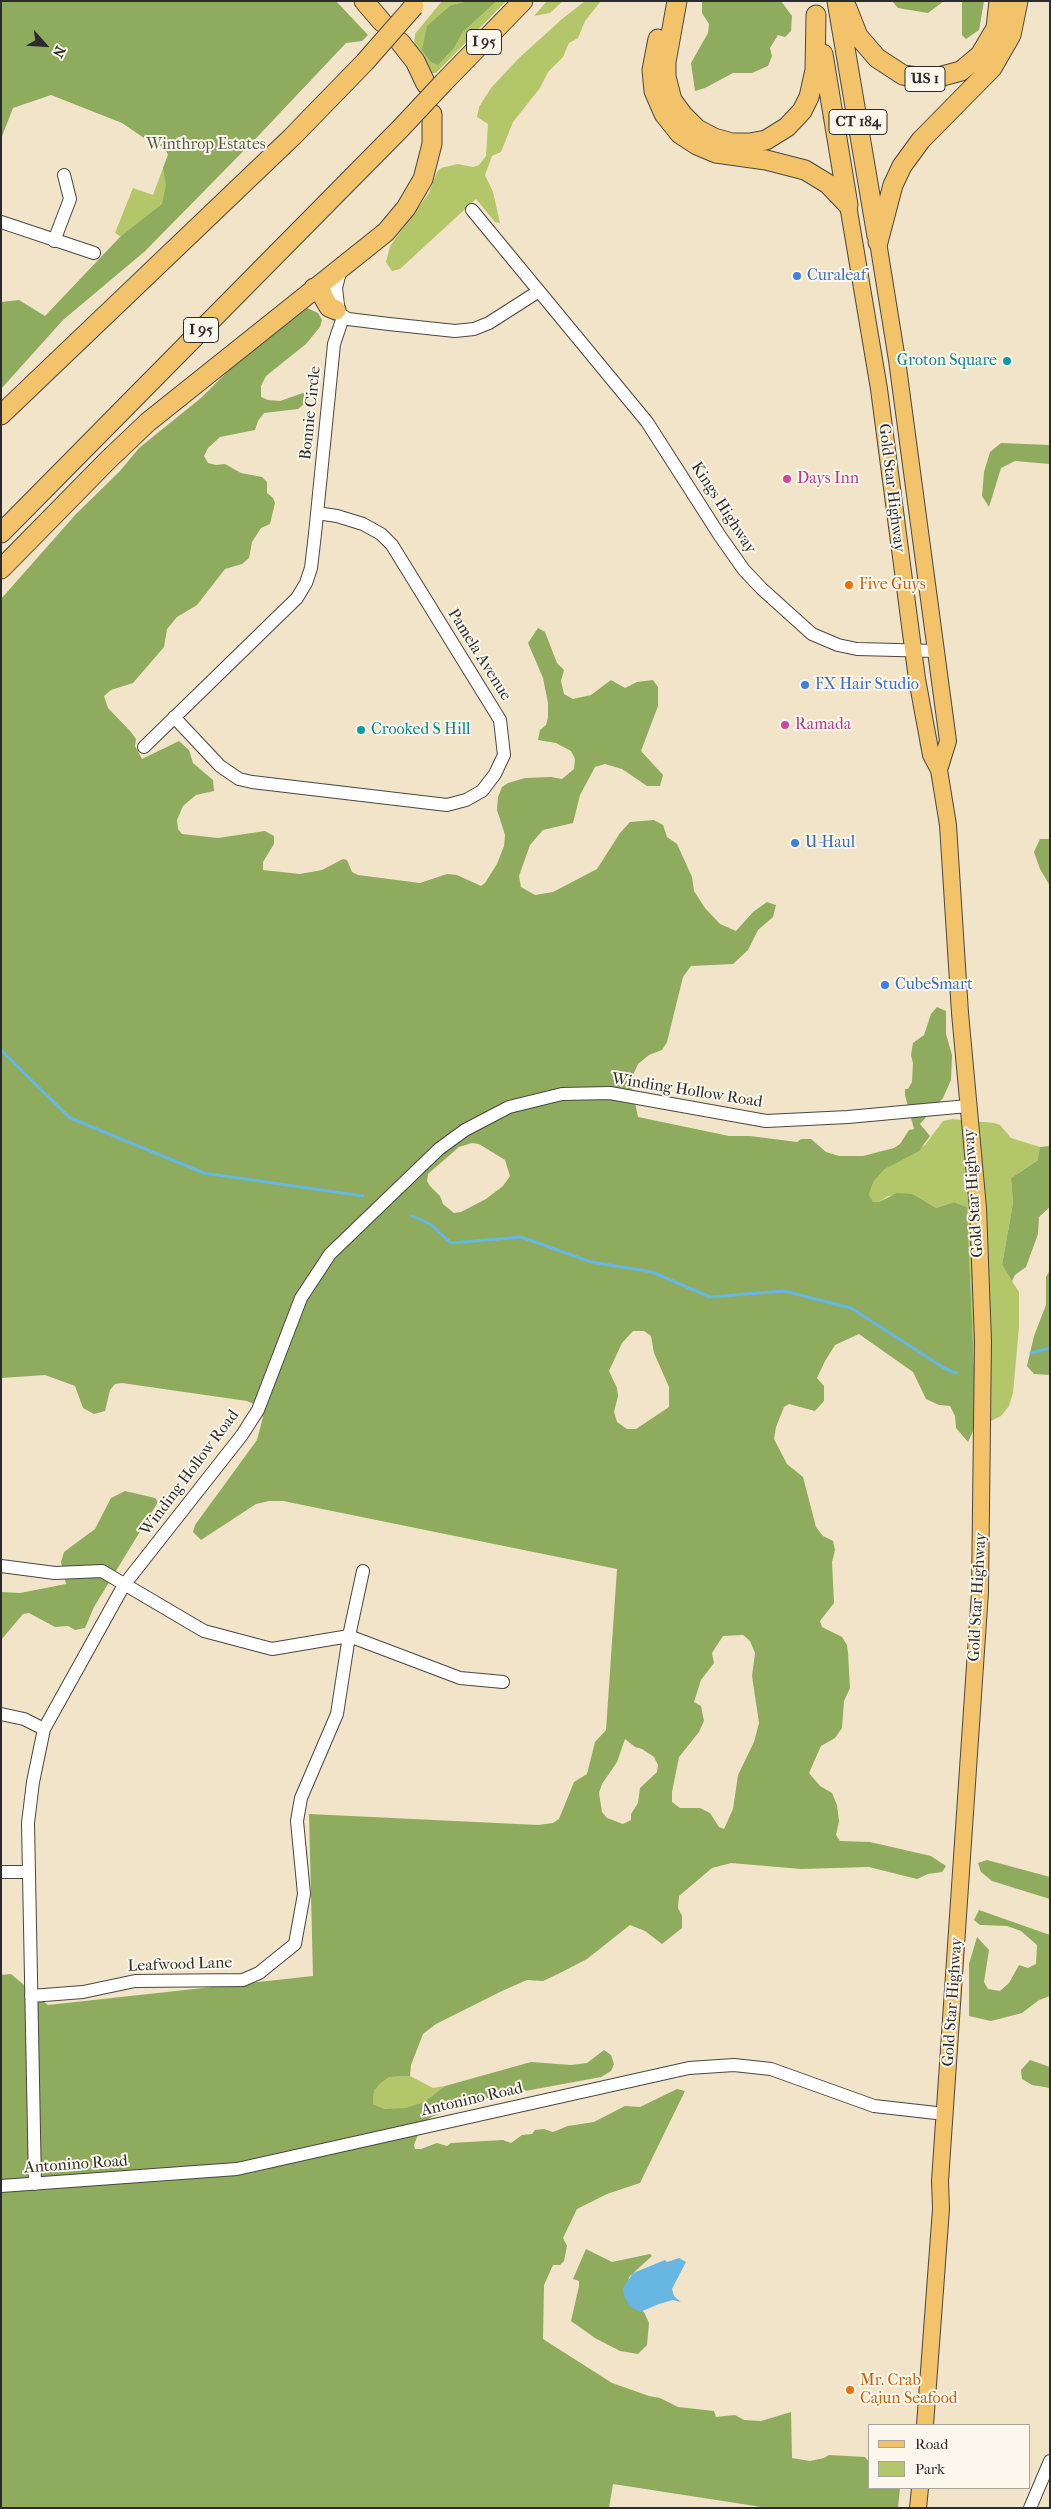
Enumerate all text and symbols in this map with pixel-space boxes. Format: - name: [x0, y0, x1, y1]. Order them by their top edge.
- north arrow: [20, 20, 70, 70]
- road number: I 95: [466, 30, 502, 54]
- text: N: [49, 43, 69, 60]
- road number: US 1: [905, 66, 945, 92]
- road number: CT 184: [829, 110, 887, 134]
- park label: Winthrop Estates: [146, 135, 266, 155]
- place label: Curaleaf: [807, 266, 866, 286]
- marker: Curaleaf: [791, 270, 803, 282]
- road number: I 95: [184, 318, 218, 342]
- place label: Groton Square: [897, 351, 997, 371]
- marker: Groton Square: [1001, 355, 1013, 367]
- street label: Bonnie Circle: [297, 365, 325, 461]
- street label: Gold Star Highway: [874, 423, 908, 553]
- street label: Kings Highway: [686, 459, 760, 557]
- place label: Days Inn: [797, 469, 859, 489]
- marker: Days Inn: [781, 473, 793, 485]
- place label: Five Guys: [859, 575, 926, 595]
- marker: Five Guys: [843, 579, 855, 591]
- street label: Pamela Avenue: [443, 605, 515, 705]
- place label: FX Hair Studio: [815, 675, 919, 695]
- marker: FX Hair Studio: [799, 679, 811, 691]
- place label: Ramada: [795, 715, 851, 735]
- marker: Ramada: [779, 719, 791, 731]
- place label: Crooked S Hill: [371, 720, 471, 740]
- marker: Crooked S Hill: [355, 724, 367, 736]
- place label: U-Haul: [805, 833, 855, 853]
- marker: U-Haul: [789, 837, 801, 849]
- place label: CubeSmart: [895, 975, 973, 995]
- marker: CubeSmart: [879, 979, 891, 991]
- street label: Winding Hollow Road: [610, 1070, 764, 1112]
- street label: Gold Star Highway: [960, 1128, 988, 1258]
- street label: Winding Hollow Road: [137, 1406, 243, 1540]
- street label: Gold Star Highway: [965, 1532, 991, 1662]
- street label: Gold Star Highway: [939, 1937, 967, 2067]
- street label: Leafwood Lane: [127, 1954, 233, 1976]
- street label: Antonino Road: [419, 2079, 525, 2121]
- street label: Antonino Road: [24, 2152, 128, 2178]
- place label: Mr. Crab Cajun Seafood: [860, 2371, 958, 2409]
- marker: Mr. Crab Cajun Seafood: [844, 2384, 856, 2396]
- legend: [868, 2424, 1031, 2489]
- text: Road: [915, 2435, 948, 2453]
- text: Park: [915, 2460, 945, 2478]

